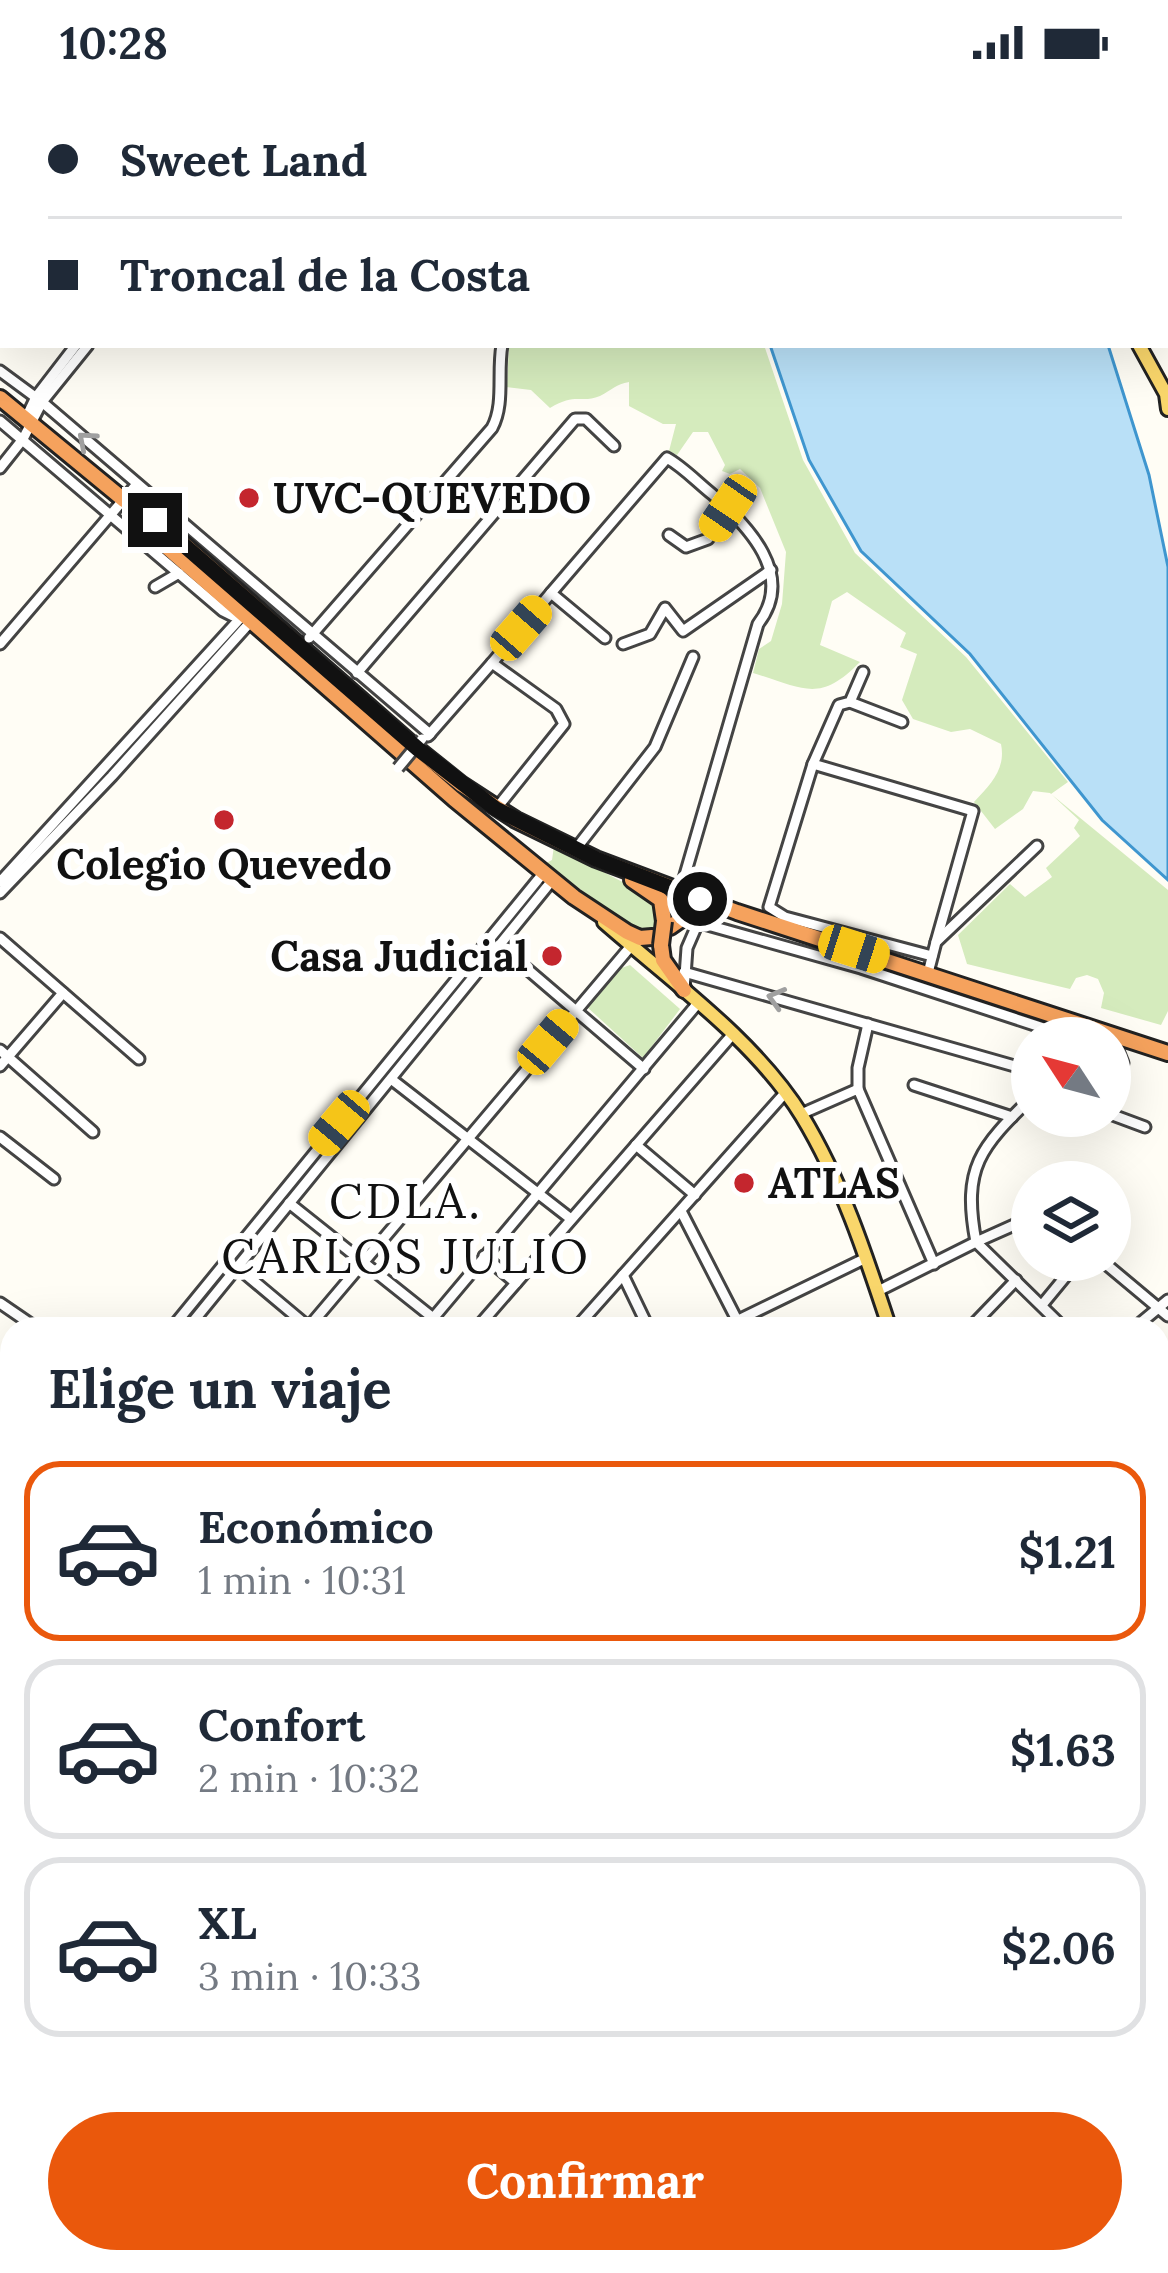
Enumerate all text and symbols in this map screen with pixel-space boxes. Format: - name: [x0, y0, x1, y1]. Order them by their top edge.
- text: 10:28: [60, 14, 168, 71]
- text: Sweet Land: [120, 131, 368, 188]
- text: Troncal de la Costa: [120, 246, 530, 303]
- one-way arrow: [78, 432, 100, 454]
- car: [693, 468, 763, 548]
- place label: UVC-QUEVEDO: [273, 471, 591, 525]
- marker: UVC-QUEVEDO: [236, 485, 262, 511]
- route end: [128, 493, 182, 547]
- car: [484, 589, 558, 667]
- marker: Colegio Quevedo: [211, 807, 237, 833]
- place label: Colegio Quevedo: [56, 837, 392, 891]
- route start: [673, 872, 727, 926]
- car: [814, 921, 894, 977]
- place label: Casa Judicial: [270, 929, 528, 983]
- marker: Casa Judicial: [539, 943, 565, 969]
- one-way arrow: [766, 988, 787, 1013]
- car: [511, 1003, 585, 1081]
- north arrow: [1011, 1017, 1131, 1137]
- map controls: [1011, 1017, 1131, 1281]
- car: [302, 1084, 376, 1162]
- place label: ATLAS: [768, 1156, 900, 1210]
- button: layers: [1011, 1161, 1131, 1281]
- district label: CDLA. CARLOS JULIO: [221, 1170, 591, 1286]
- marker: ATLAS: [731, 1170, 757, 1196]
- text: Elige un viaje: [48, 1354, 392, 1423]
- icon: car: [54, 1497, 162, 1605]
- text: Económico: [198, 1498, 434, 1555]
- text: $1.21: [1019, 1523, 1116, 1580]
- text: 1 min · 10:31: [198, 1555, 406, 1605]
- icon: car: [54, 1695, 162, 1803]
- text: Confort: [198, 1696, 365, 1753]
- text: $1.63: [1010, 1721, 1116, 1778]
- text: 2 min · 10:32: [198, 1753, 420, 1803]
- icon: car: [54, 1893, 162, 2001]
- text: XL: [198, 1894, 257, 1951]
- text: $2.06: [1001, 1919, 1116, 1976]
- text: 3 min · 10:33: [198, 1951, 421, 2001]
- button: Confirmar: [48, 2112, 1122, 2250]

